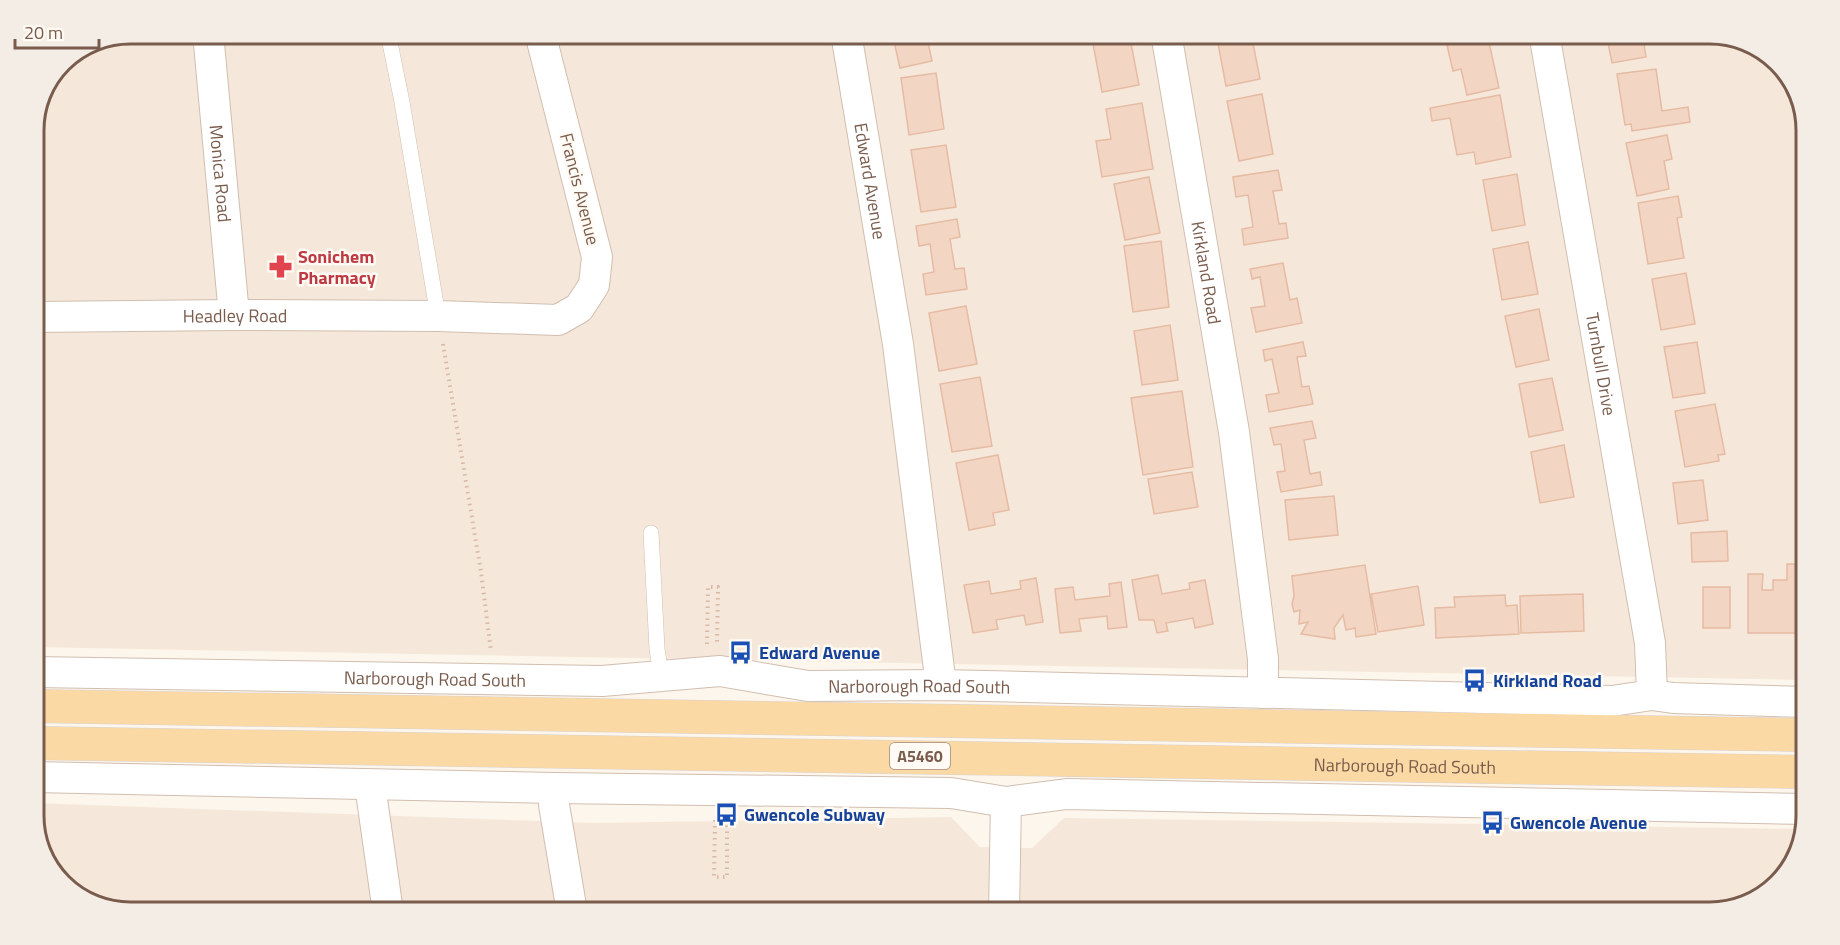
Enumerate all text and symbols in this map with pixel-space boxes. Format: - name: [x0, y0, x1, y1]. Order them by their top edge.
- scale bar: [15, 12, 99, 50]
- text: 20 m: [24, 19, 63, 46]
- street label: Edward Avenue: [848, 121, 894, 241]
- street label: Monica Road: [203, 123, 239, 223]
- street label: Francis Avenue: [553, 130, 607, 248]
- street label: Kirkland Road: [1185, 219, 1229, 326]
- place label: Sonichem Pharmacy: [298, 243, 376, 291]
- pharmacy icon: Sonichem Pharmacy: [267, 253, 293, 279]
- street label: Headley Road: [183, 301, 287, 329]
- street label: Turnbull Drive: [1579, 310, 1624, 418]
- bus stop icon: Edward Avenue: [728, 639, 754, 665]
- place label: Edward Avenue: [759, 639, 880, 666]
- street label: Narborough Road South: [344, 663, 526, 693]
- bus stop icon: Kirkland Road: [1462, 667, 1488, 693]
- place label: Kirkland Road: [1493, 667, 1602, 694]
- street label: Narborough Road South: [828, 671, 1011, 700]
- road number: A5460: [890, 743, 950, 769]
- street label: Narborough Road South: [1313, 750, 1496, 780]
- bus stop icon: Gwencole Subway: [713, 801, 739, 827]
- place label: Gwencole Subway: [744, 801, 885, 828]
- bus stop icon: Gwencole Avenue: [1479, 809, 1505, 835]
- place label: Gwencole Avenue: [1510, 809, 1647, 836]

